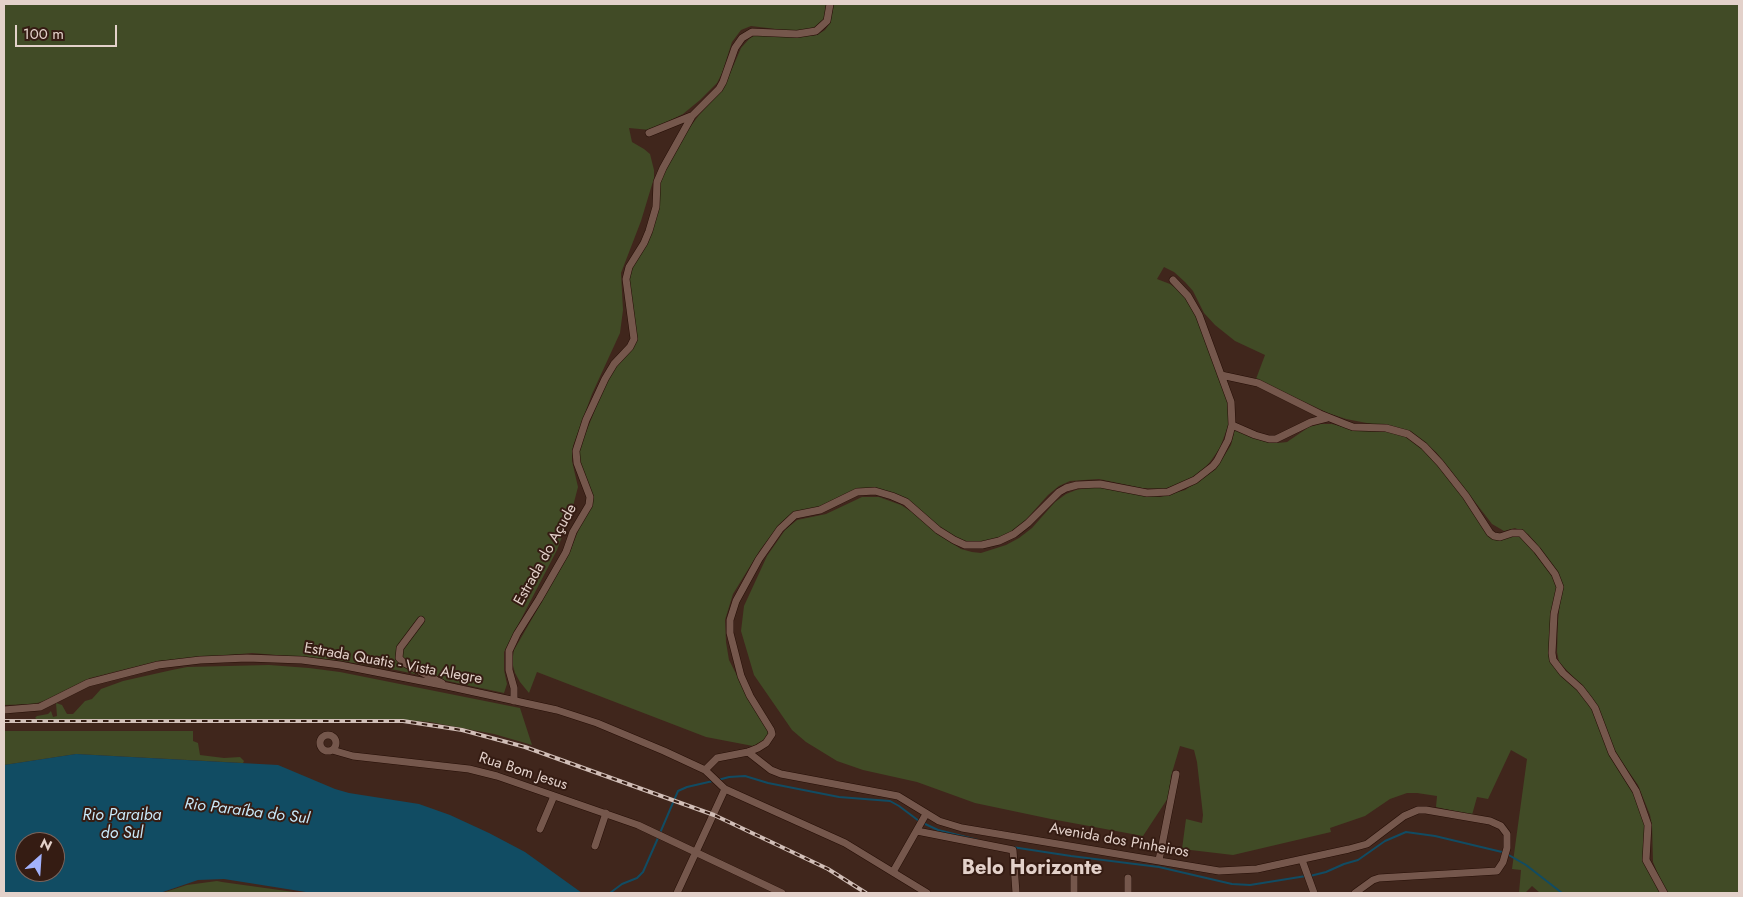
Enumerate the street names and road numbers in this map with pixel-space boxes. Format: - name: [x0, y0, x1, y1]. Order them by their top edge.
- street label: Estrada do Açude: [511, 501, 581, 609]
- street label: Estrada Quatis - Vista Alegre: [303, 639, 483, 689]
- street label: Rua Bom Jesus: [476, 749, 570, 795]
- street label: Avenida dos Pinheiros: [1048, 820, 1190, 862]

